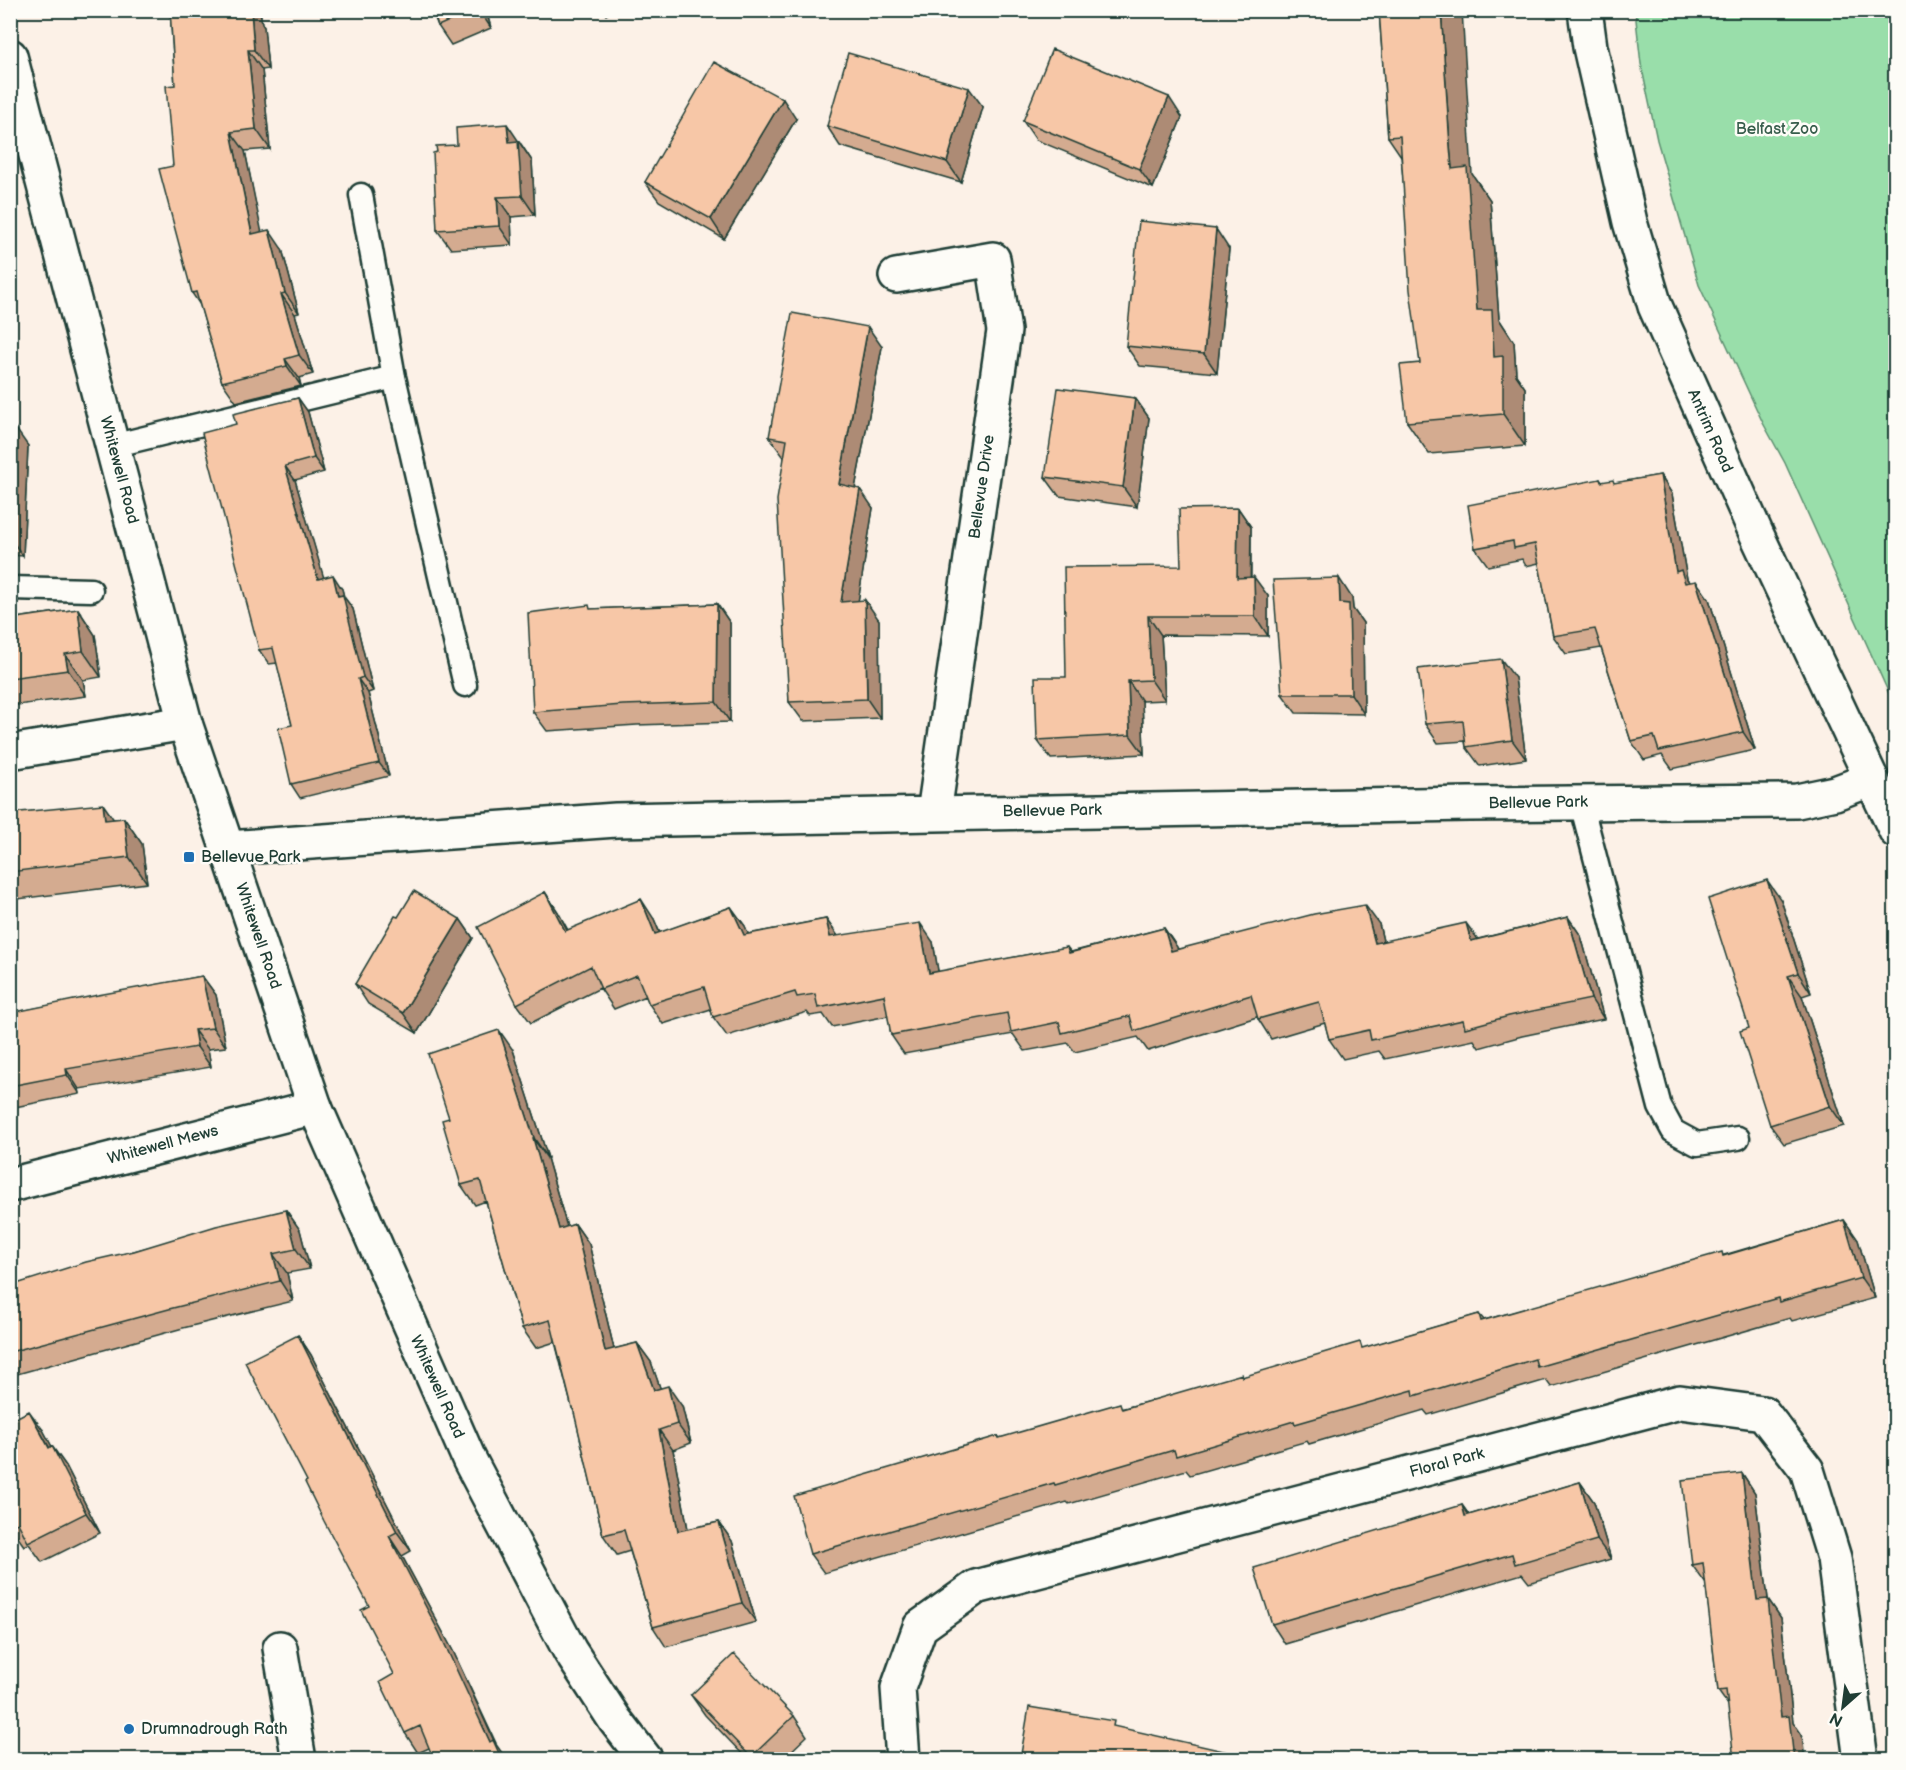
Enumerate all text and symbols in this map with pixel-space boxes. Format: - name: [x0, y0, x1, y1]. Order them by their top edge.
- park label: Belfast Zoo: [1736, 120, 1818, 139]
- street label: Antrim Road: [1683, 386, 1737, 476]
- street label: Whitewell Road: [95, 414, 143, 526]
- street label: Bellevue Drive: [965, 433, 999, 540]
- street label: Bellevue Park: [1488, 793, 1588, 813]
- street label: Bellevue Park: [1002, 801, 1102, 821]
- place label: Bellevue Park: [201, 848, 301, 867]
- marker: Bellevue Park: [182, 850, 196, 864]
- street label: Whitewell Road: [231, 881, 285, 991]
- street label: Whitewell Mews: [105, 1121, 221, 1169]
- street label: Whitewell Road: [406, 1333, 468, 1441]
- street label: Floral Park: [1408, 1444, 1487, 1482]
- north arrow: [1813, 1677, 1873, 1737]
- text: N: [1827, 1708, 1846, 1730]
- place label: Drumnadrough Rath: [141, 1720, 288, 1739]
- marker: Drumnadrough Rath: [122, 1722, 136, 1736]

